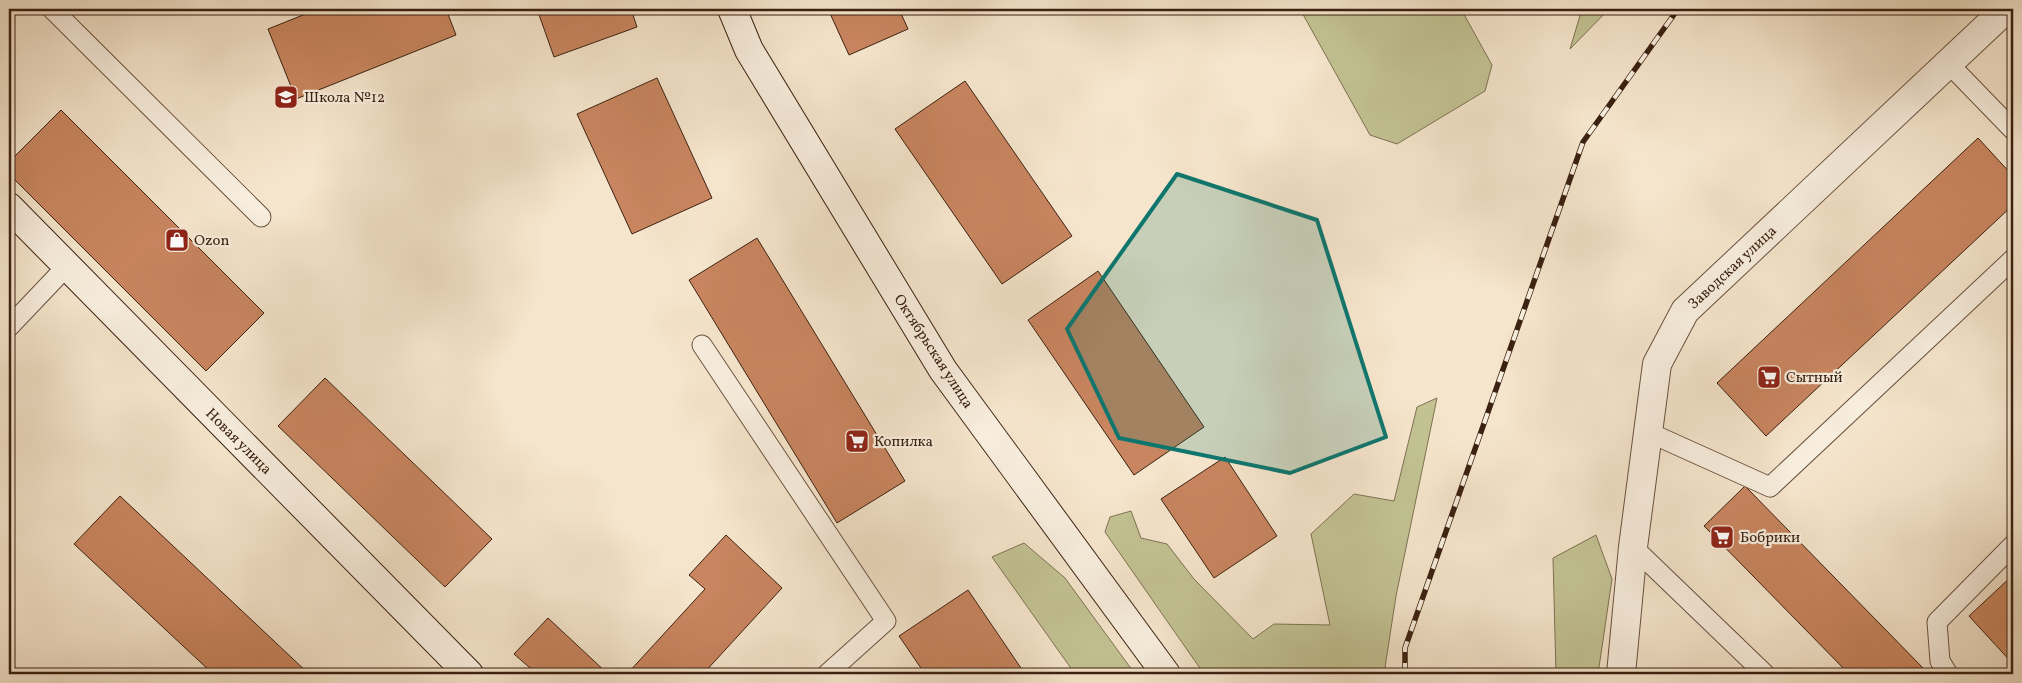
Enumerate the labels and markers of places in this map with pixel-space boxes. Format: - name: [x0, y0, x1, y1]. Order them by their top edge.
- school or university icon: Школа №12: [273, 84, 299, 110]
- place label: Школа №12: [304, 88, 385, 109]
- shop icon: Ozon: [164, 227, 190, 253]
- place label: Ozon: [194, 231, 229, 252]
- supermarket icon: Сытный: [1756, 364, 1782, 390]
- place label: Сытный: [1786, 368, 1843, 389]
- supermarket icon: Копилка: [844, 428, 870, 454]
- place label: Копилка: [874, 432, 933, 453]
- supermarket icon: Бобрики: [1709, 524, 1735, 550]
- place label: Бобрики: [1740, 528, 1800, 549]

